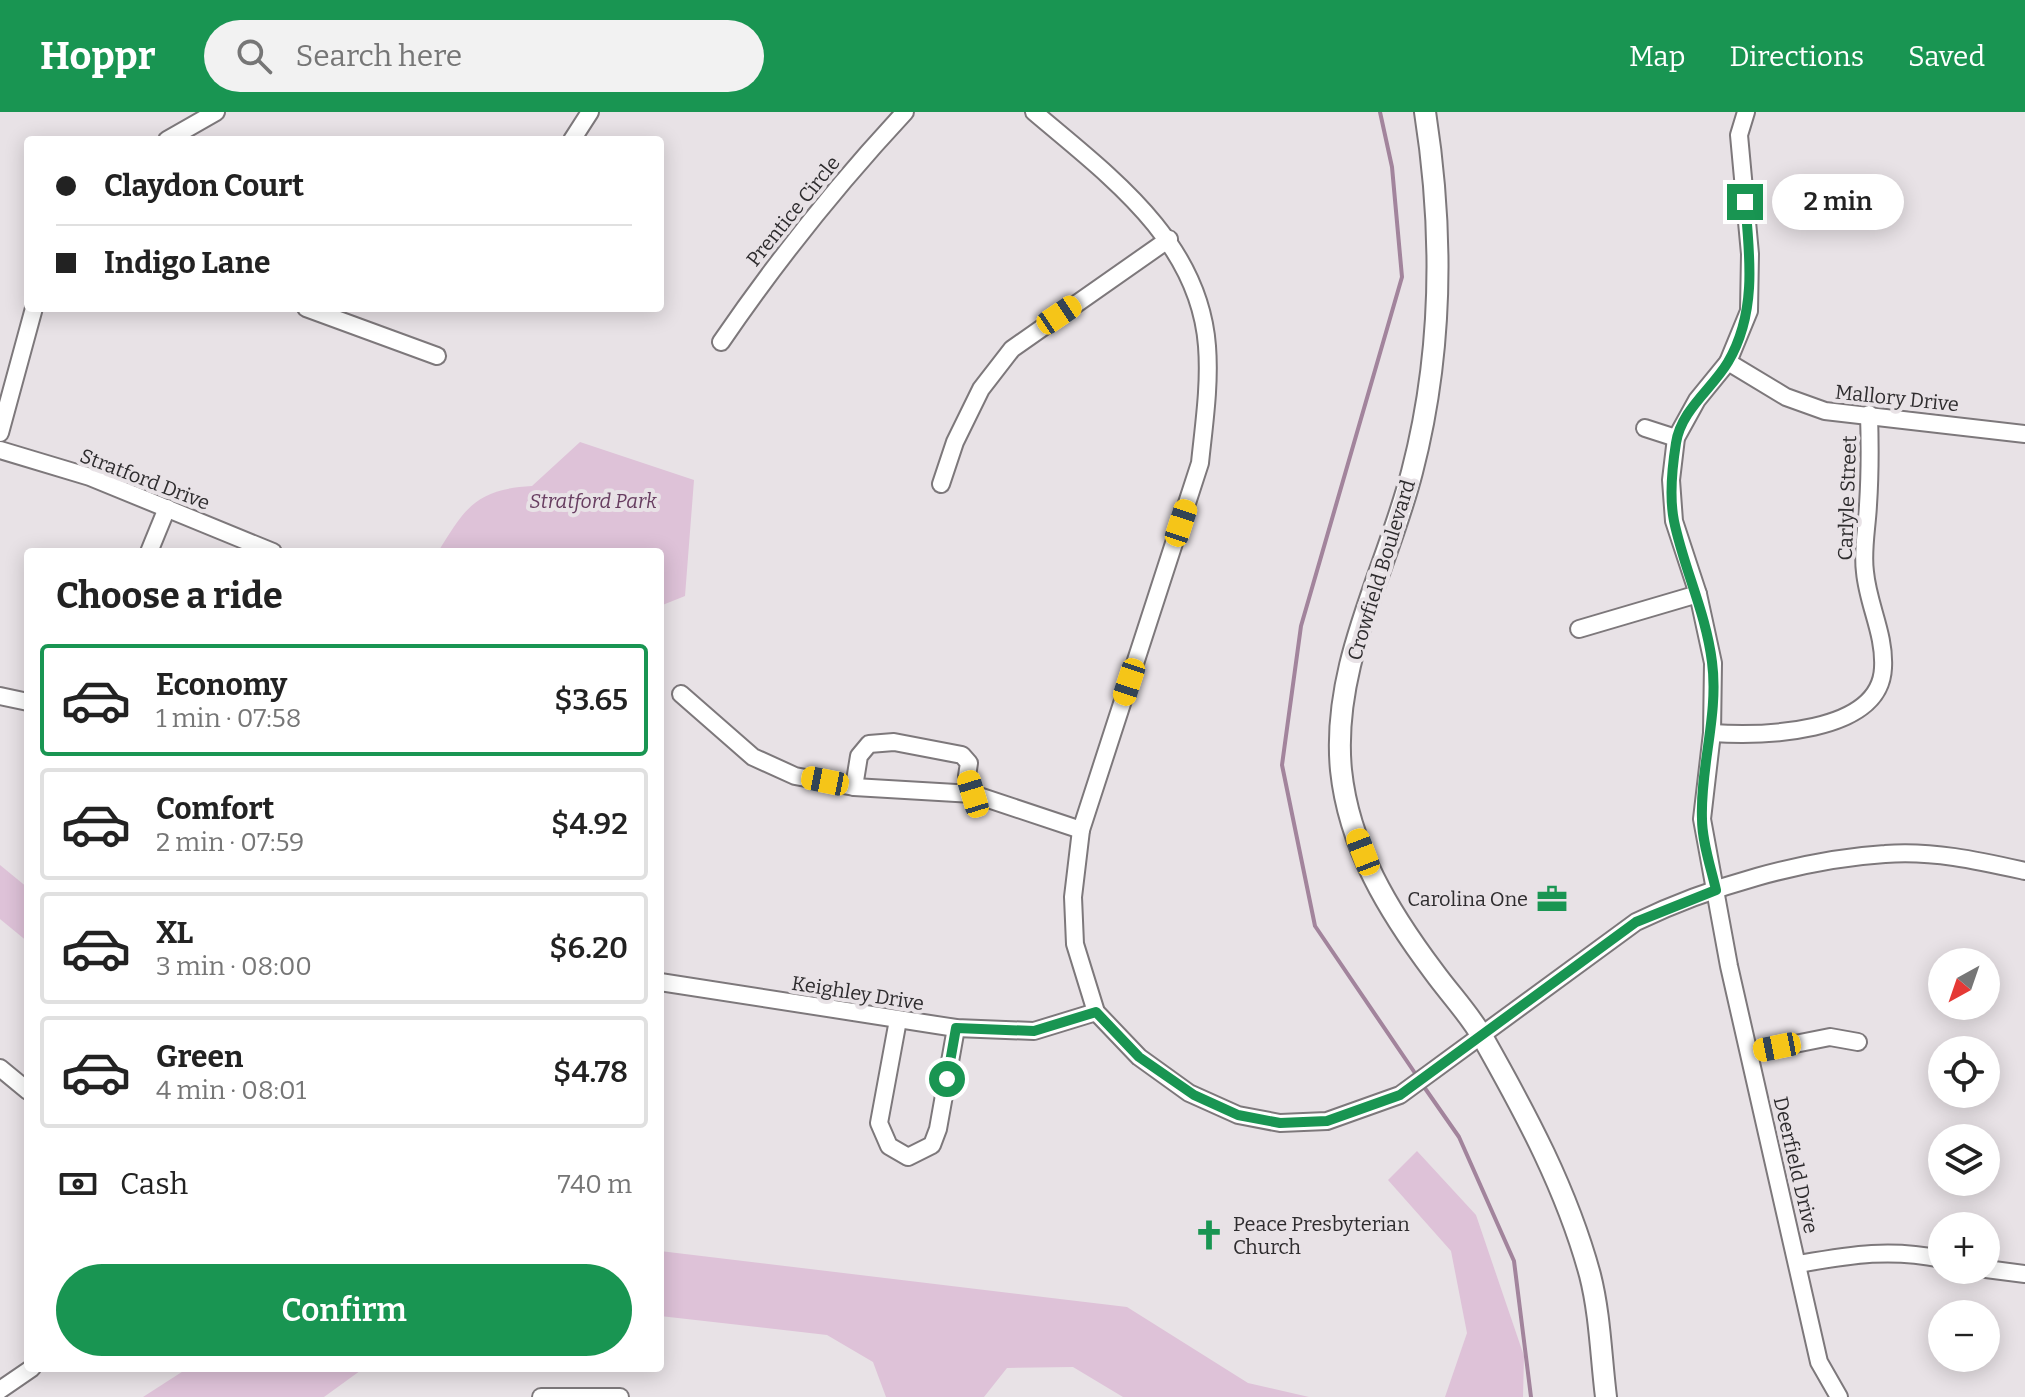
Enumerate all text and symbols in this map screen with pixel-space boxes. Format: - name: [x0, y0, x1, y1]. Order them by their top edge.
- search box: [204, 20, 764, 92]
- text: Hoppr: [40, 33, 156, 79]
- icon: search: [232, 34, 276, 78]
- text: Search here: [296, 38, 462, 74]
- text: Map: [1629, 40, 1685, 73]
- text: Directions: [1729, 40, 1864, 73]
- text: Saved: [1908, 40, 1985, 73]
- street label: Prentice Circle: [741, 151, 845, 271]
- text: Claydon Court: [104, 168, 304, 204]
- callout: 2 min: [1773, 174, 1905, 230]
- route end: [1727, 184, 1763, 220]
- text: 2 min: [1804, 186, 1872, 217]
- text: Indigo Lane: [104, 245, 270, 281]
- car: [1032, 292, 1086, 338]
- street label: Mallory Drive: [1834, 380, 1960, 416]
- street label: Carlyle Street: [1833, 435, 1861, 561]
- street label: Stratford Drive: [77, 443, 213, 515]
- street label: Crowfield Boulevard: [1342, 477, 1420, 663]
- park label: Stratford Park: [529, 489, 657, 514]
- car: [1162, 496, 1200, 550]
- text: Choose a ride: [56, 574, 283, 618]
- car: [1110, 655, 1148, 709]
- icon: car: [60, 664, 132, 736]
- text: Economy: [156, 667, 287, 703]
- text: $3.65: [554, 682, 628, 718]
- text: 1 min · 07:58: [156, 703, 301, 734]
- car: [799, 765, 851, 797]
- car: [955, 768, 991, 820]
- icon: car: [60, 788, 132, 860]
- text: Comfort: [156, 791, 274, 827]
- text: $4.92: [551, 806, 628, 842]
- car: [1343, 825, 1383, 879]
- text: 2 min · 07:59: [156, 827, 304, 858]
- office icon: Carolina One: [1535, 882, 1569, 916]
- place label: Carolina One: [1407, 887, 1528, 911]
- icon: car: [60, 912, 132, 984]
- text: XL: [156, 915, 193, 951]
- text: $6.20: [549, 930, 628, 966]
- north arrow: [1928, 948, 2000, 1020]
- map controls: [1928, 948, 2000, 1372]
- text: 3 min · 08:00: [156, 951, 312, 982]
- street label: Keighley Drive: [790, 971, 926, 1015]
- car: [1751, 1031, 1803, 1063]
- icon: car: [60, 1036, 132, 1108]
- button: locate: [1928, 1036, 2000, 1108]
- text: Green: [156, 1039, 243, 1075]
- text: $4.78: [553, 1054, 628, 1090]
- route start: [929, 1061, 965, 1097]
- text: 4 min · 08:01: [156, 1075, 306, 1106]
- street label: Deerfield Drive: [1769, 1094, 1823, 1236]
- button: layers: [1928, 1124, 2000, 1196]
- icon: cash: [56, 1162, 100, 1206]
- text: Cash: [120, 1166, 188, 1202]
- text: 740 m: [557, 1169, 632, 1200]
- place label: Peace Presbyterian Church: [1233, 1212, 1410, 1259]
- button: +: [1928, 1212, 2000, 1284]
- church icon: Peace Presbyterian Church: [1192, 1218, 1226, 1252]
- button: Confirm: [56, 1264, 632, 1356]
- button: −: [1928, 1300, 2000, 1372]

